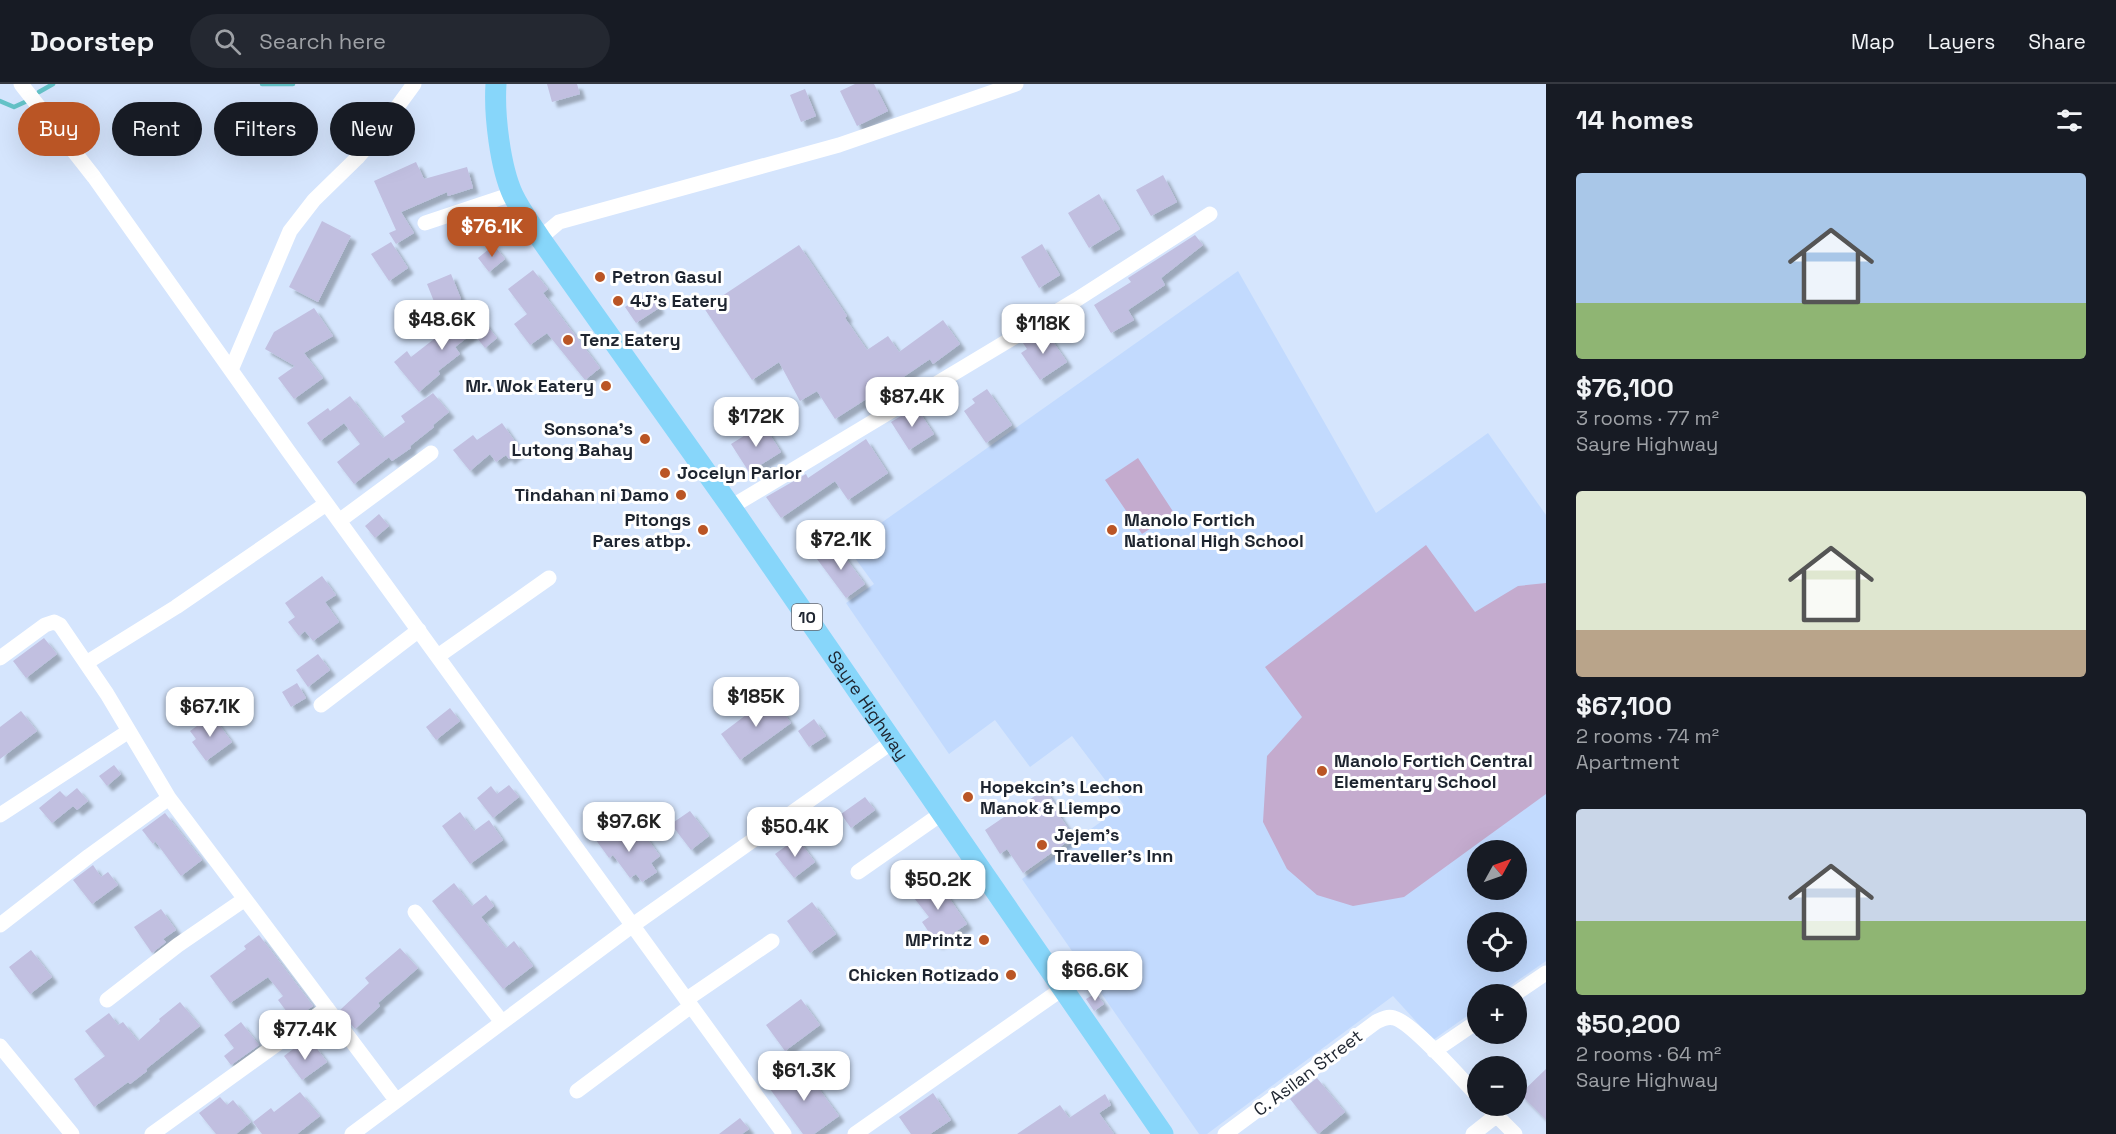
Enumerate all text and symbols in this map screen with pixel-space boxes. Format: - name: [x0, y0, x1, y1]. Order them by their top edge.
- search box: [190, 14, 610, 68]
- text: Doorstep: [30, 23, 154, 59]
- icon: search: [211, 25, 244, 58]
- text: Search here: [259, 27, 386, 55]
- text: Map: [1851, 28, 1895, 55]
- text: Layers: [1928, 28, 1995, 55]
- text: Share: [2028, 28, 2086, 55]
- chip: Buy: [18, 102, 100, 156]
- chip: Rent: [112, 102, 202, 156]
- chip: Filters: [214, 102, 318, 156]
- chip: New: [330, 102, 415, 156]
- text: 14 homes: [1576, 103, 1694, 137]
- icon: filters: [2053, 104, 2086, 137]
- pin: $76.1K: [443, 207, 541, 258]
- icon: home: [1777, 212, 1885, 320]
- text: $76.1K: [461, 213, 523, 239]
- place label: Petron Gasul: [612, 265, 722, 288]
- marker: Petron Gasul: [593, 270, 607, 284]
- place label: 4J's Eatery: [630, 289, 728, 312]
- marker: 4J's Eatery: [611, 294, 625, 308]
- pin: $48.6K: [393, 300, 491, 351]
- pin: $118K: [1001, 304, 1085, 355]
- text: $48.6K: [408, 306, 476, 332]
- text: $118K: [1016, 310, 1070, 336]
- place label: Tenz Eatery: [580, 328, 680, 351]
- marker: Tenz Eatery: [561, 333, 575, 347]
- text: $76,100: [1576, 371, 1674, 405]
- place label: Mr. Wok Eatery: [465, 374, 594, 397]
- pin: $87.4K: [863, 377, 961, 428]
- marker: Mr. Wok Eatery: [599, 379, 613, 393]
- text: $87.4K: [880, 383, 944, 409]
- pin: $172K: [714, 397, 798, 448]
- text: $172K: [728, 403, 784, 429]
- text: 3 rooms · 77 m²: [1576, 405, 1719, 431]
- place label: Sonsona's Lutong Bahay: [511, 417, 633, 461]
- text: Sayre Highway: [1576, 431, 1718, 457]
- marker: Sonsona's Lutong Bahay: [638, 432, 652, 446]
- place label: Jocelyn Parlor: [677, 461, 802, 484]
- marker: Jocelyn Parlor: [658, 466, 672, 480]
- place label: Tindahan ni Damo: [514, 483, 669, 506]
- marker: Tindahan ni Damo: [674, 488, 688, 502]
- place label: Pitongs Pares atbp.: [593, 508, 691, 552]
- place label: Manolo Fortich National High School: [1124, 508, 1304, 552]
- pin: $72.1K: [792, 520, 890, 571]
- marker: Pitongs Pares atbp.: [696, 523, 710, 537]
- marker: Manolo Fortich National High School: [1105, 523, 1119, 537]
- text: $72.1K: [810, 526, 872, 552]
- icon: home: [1777, 530, 1885, 638]
- road number: 10: [792, 604, 822, 630]
- street label: Sayre Highway: [822, 646, 914, 765]
- pin: $185K: [714, 677, 798, 728]
- text: $185K: [727, 683, 785, 709]
- pin: $67.1K: [161, 687, 259, 738]
- text: $67,100: [1576, 689, 1672, 723]
- text: $67.1K: [180, 693, 240, 719]
- text: 2 rooms · 74 m²: [1576, 723, 1719, 749]
- place label: Manolo Fortich Central Elementary School: [1334, 749, 1533, 793]
- text: Apartment: [1576, 749, 1680, 775]
- marker: Manolo Fortich Central Elementary School: [1315, 764, 1329, 778]
- place label: Hopekcin's Lechon Manok & Liempo: [980, 775, 1143, 819]
- marker: Hopekcin's Lechon Manok & Liempo: [961, 790, 975, 804]
- pin: $97.6K: [580, 802, 678, 853]
- pin: $50.4K: [746, 807, 844, 858]
- text: $97.6K: [597, 808, 661, 834]
- text: $50.4K: [761, 813, 829, 839]
- place label: Jejem's Traveller's Inn: [1054, 823, 1173, 867]
- marker: Jejem's Traveller's Inn: [1035, 838, 1049, 852]
- north arrow: [1467, 840, 1527, 900]
- map controls: [1467, 840, 1527, 1116]
- icon: home: [1777, 848, 1885, 956]
- pin: $50.2K: [889, 860, 987, 911]
- text: $50.2K: [904, 866, 972, 892]
- button: locate: [1467, 912, 1527, 972]
- place label: MPrintz: [905, 928, 972, 951]
- marker: MPrintz: [977, 933, 991, 947]
- pin: $66.6K: [1046, 951, 1144, 1002]
- text: $66.6K: [1061, 957, 1129, 983]
- place label: Chicken Rotizado: [848, 963, 999, 986]
- marker: Chicken Rotizado: [1004, 968, 1018, 982]
- button: +: [1467, 984, 1527, 1044]
- text: $50,200: [1576, 1007, 1681, 1041]
- pin: $77.4K: [256, 1010, 354, 1061]
- text: $77.4K: [273, 1016, 337, 1042]
- street label: C. Asilan Street: [1249, 1024, 1367, 1121]
- text: 2 rooms · 64 m²: [1576, 1041, 1721, 1067]
- pin: $61.3K: [755, 1051, 853, 1102]
- button: −: [1467, 1056, 1527, 1116]
- text: $61.3K: [772, 1057, 836, 1083]
- text: Sayre Highway: [1576, 1067, 1718, 1093]

